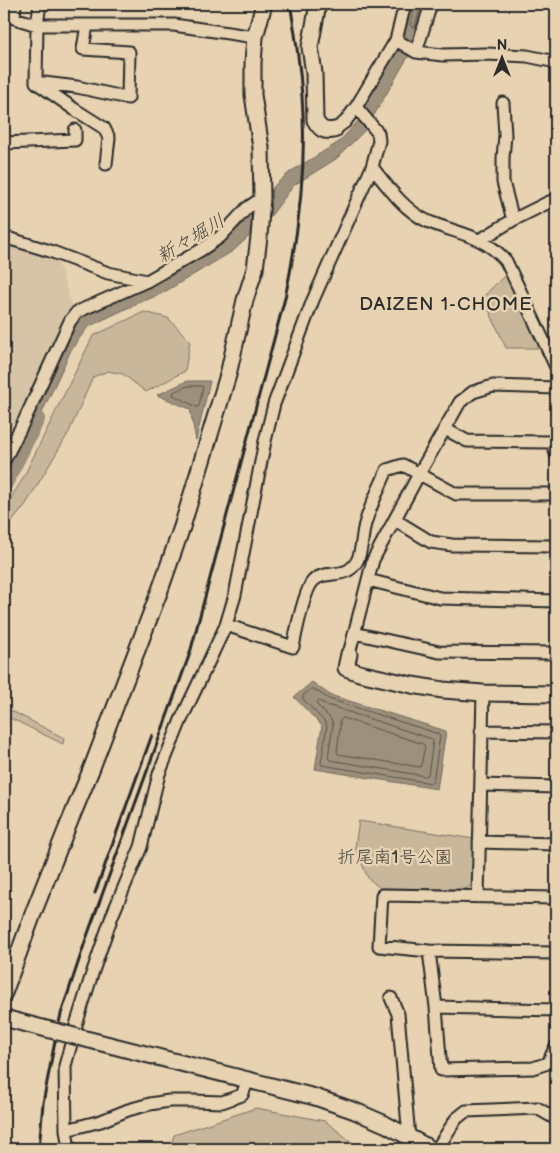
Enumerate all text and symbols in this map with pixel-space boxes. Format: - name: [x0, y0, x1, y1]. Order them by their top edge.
- north arrow: [478, 32, 528, 82]
- text: N: [497, 37, 507, 54]
- water label: 新々堀川: [152, 210, 230, 268]
- district label: DAIZEN 1-CHOME: [359, 293, 533, 316]
- park label: 折尾南1号公園: [338, 847, 452, 868]

